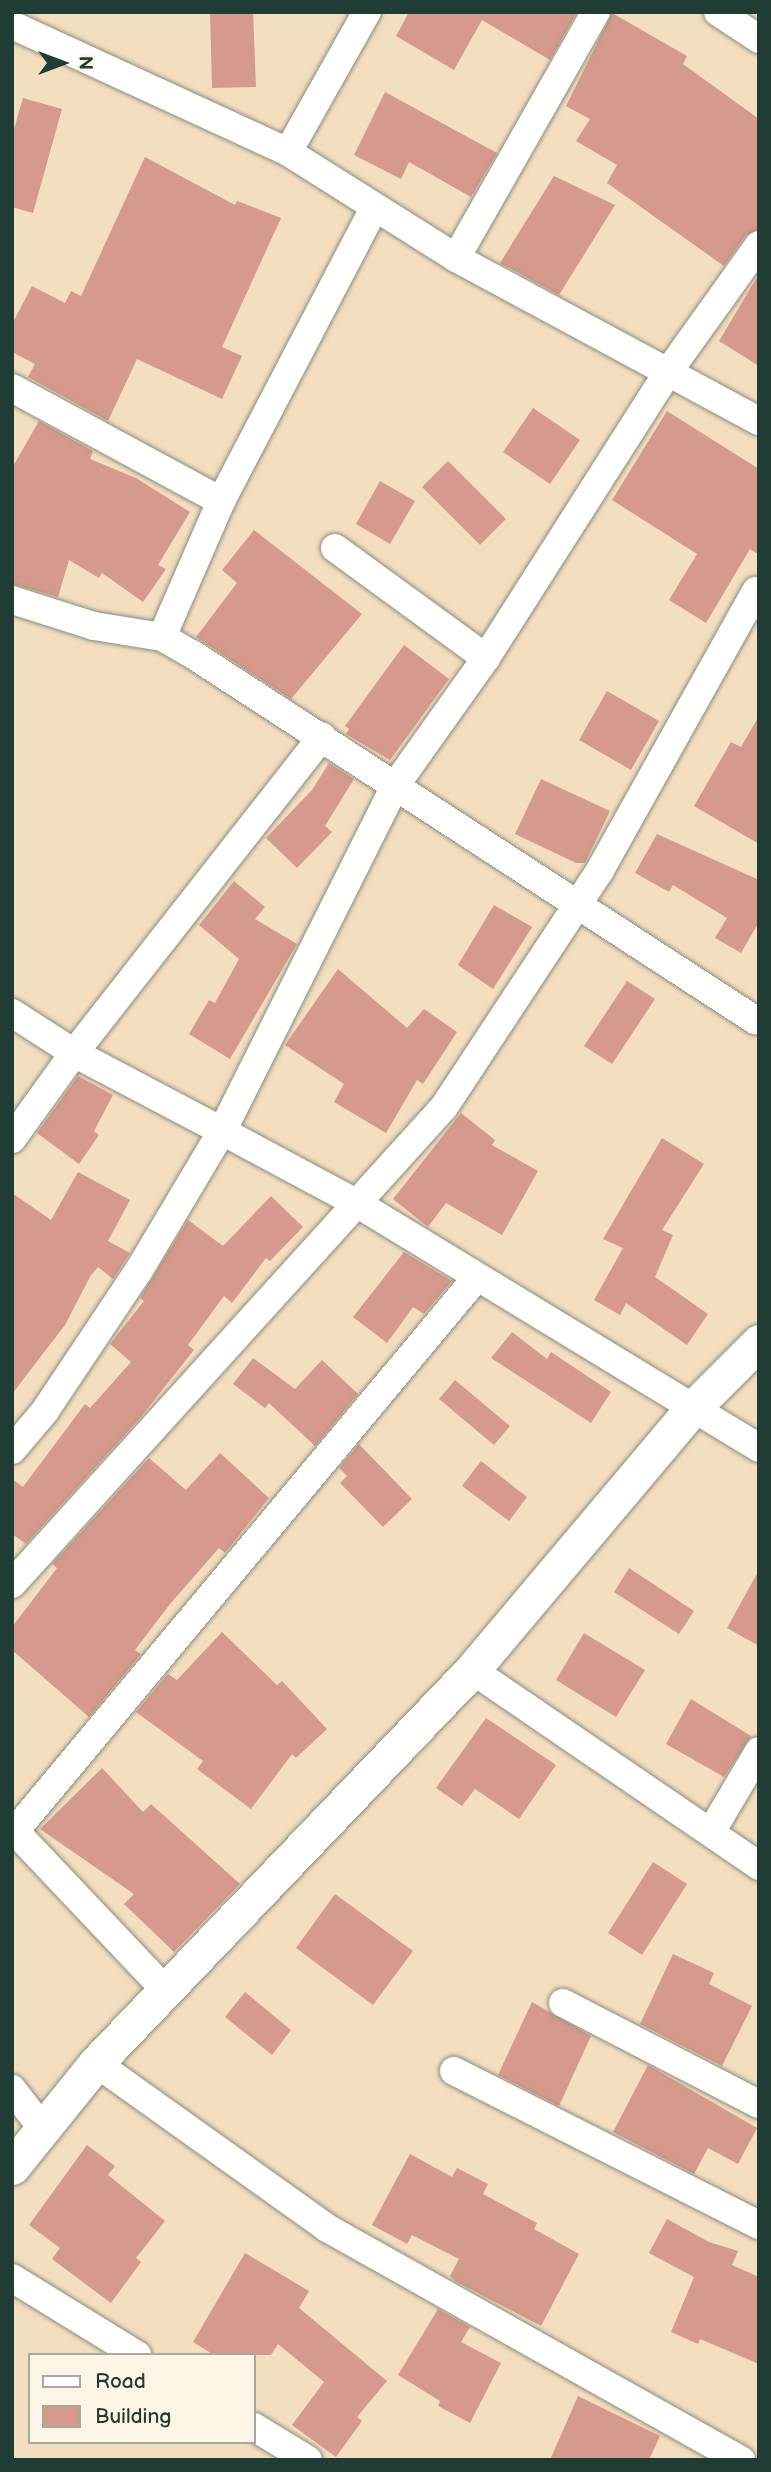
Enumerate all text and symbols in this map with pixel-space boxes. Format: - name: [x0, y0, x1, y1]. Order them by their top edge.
- north arrow: [28, 28, 98, 98]
- text: N: [73, 56, 96, 70]
- legend: [28, 2353, 256, 2444]
- text: Road: [95, 2369, 146, 2394]
- text: Building: [95, 2404, 171, 2429]

